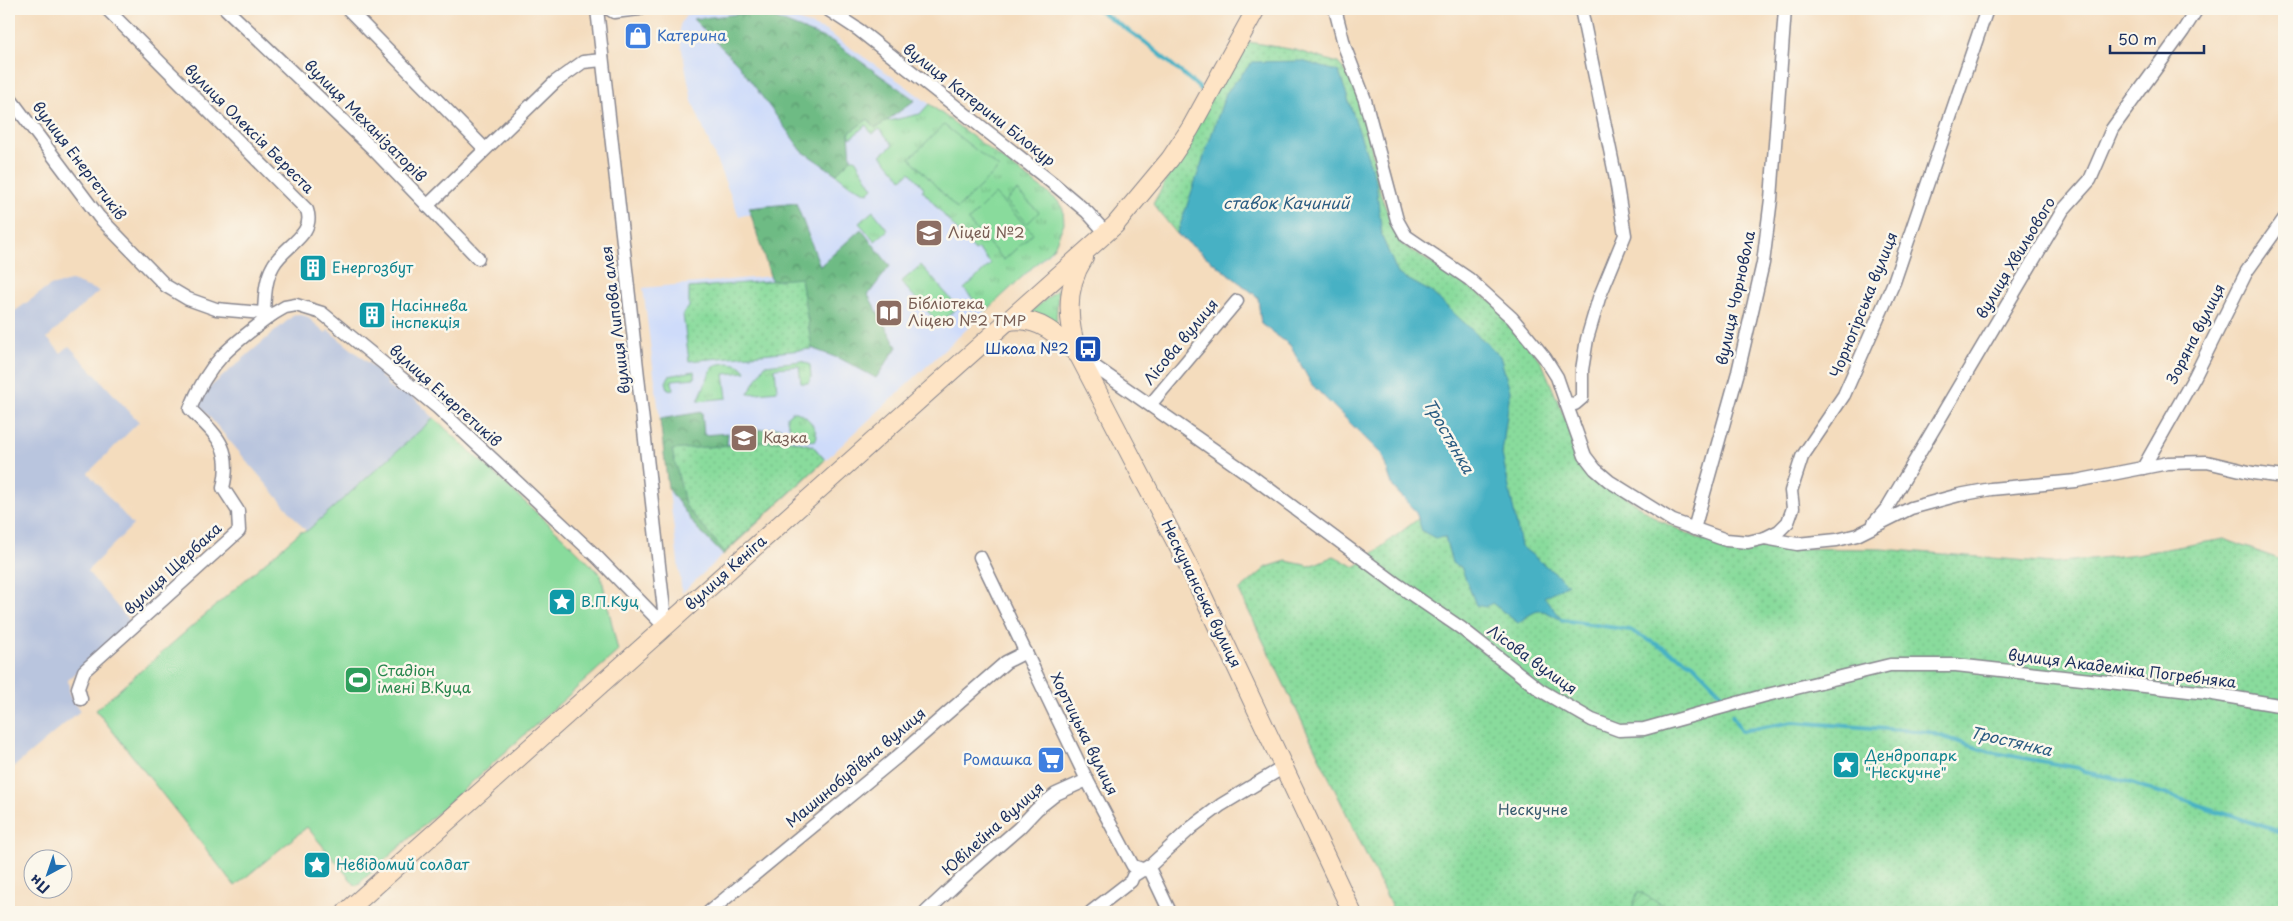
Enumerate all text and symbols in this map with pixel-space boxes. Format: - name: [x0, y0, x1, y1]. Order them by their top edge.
- shop icon: Катерина: [623, 21, 653, 51]
- scale bar: [2110, 22, 2204, 54]
- place label: Катерина: [657, 23, 727, 46]
- text: 50 m: [2118, 27, 2157, 50]
- street label: вулиця Катерини Білокур: [899, 37, 1061, 171]
- street label: вулиця Механізаторів: [300, 54, 432, 186]
- street label: вулиця Олексія Береста: [180, 58, 321, 199]
- street label: вулиця Енергетиків: [28, 96, 133, 225]
- water label: ставок Качиний: [1223, 190, 1352, 214]
- street label: вулиця Хвильового: [1969, 192, 2060, 322]
- school or university icon: Ліцей №2: [914, 218, 944, 248]
- place label: Ліцей №2: [948, 220, 1025, 243]
- street label: вулиця Чорновола: [1709, 228, 1760, 367]
- street label: Чорногірська вулиця: [1823, 228, 1902, 381]
- street label: вулиця Липова алея: [594, 245, 635, 396]
- building icon: Енергозбут: [298, 253, 328, 283]
- place label: Енергозбут: [332, 255, 414, 278]
- street label: Зоряна вулиця: [2160, 279, 2230, 387]
- place label: Бібліотека Ліцею №2 ТМР: [908, 291, 1026, 331]
- place label: Насіннева інспекція: [391, 293, 468, 333]
- street label: Лісова вулиця: [1137, 293, 1223, 389]
- library icon: Бібліотека Ліцею №2 ТМР: [874, 298, 904, 328]
- building icon: Насіннева інспекція: [357, 300, 387, 330]
- bus stop icon: Школа №2: [1073, 334, 1103, 364]
- place label: Школа №2: [985, 336, 1069, 359]
- street label: вулиця Енергетиків: [385, 338, 507, 452]
- water label: Тростянка: [1419, 394, 1482, 478]
- school or university icon: Казка: [729, 423, 759, 453]
- place label: Казка: [763, 425, 808, 448]
- street label: вулиця Щербака: [118, 516, 227, 619]
- street label: Нескучанська вулиця: [1157, 516, 1248, 671]
- street label: вулиця Кеніга: [679, 528, 771, 615]
- place icon: В.П.Куц: [547, 587, 577, 617]
- place label: В.П.Куц: [581, 589, 639, 612]
- street label: Лісова вулиця: [1483, 618, 1583, 699]
- street label: вулиця Академіка Погребняка: [2007, 642, 2238, 693]
- place label: Стадіон імені В.Куца: [377, 658, 472, 698]
- sports icon: Стадіон імені В.Куца: [343, 665, 373, 695]
- street label: Хортицька вулиця: [1046, 668, 1125, 799]
- street label: Машинобудівна вулиця: [780, 701, 930, 832]
- water label: Тростянка: [1968, 719, 2055, 761]
- place label: Дендропарк "Нескучне": [1864, 743, 1957, 783]
- supermarket icon: Ромашка: [1036, 745, 1066, 775]
- place label: Ромашка: [963, 747, 1033, 770]
- place icon: Дендропарк "Нескучне": [1831, 750, 1861, 780]
- street label: Ювілейна вулиця: [936, 776, 1048, 880]
- park label: Нескучне: [1498, 797, 1568, 820]
- north arrow: [22, 848, 72, 898]
- place icon: Невідомий солдат: [302, 850, 332, 880]
- place label: Невідомий солдат: [336, 852, 470, 875]
- text: Пн: [25, 870, 54, 899]

